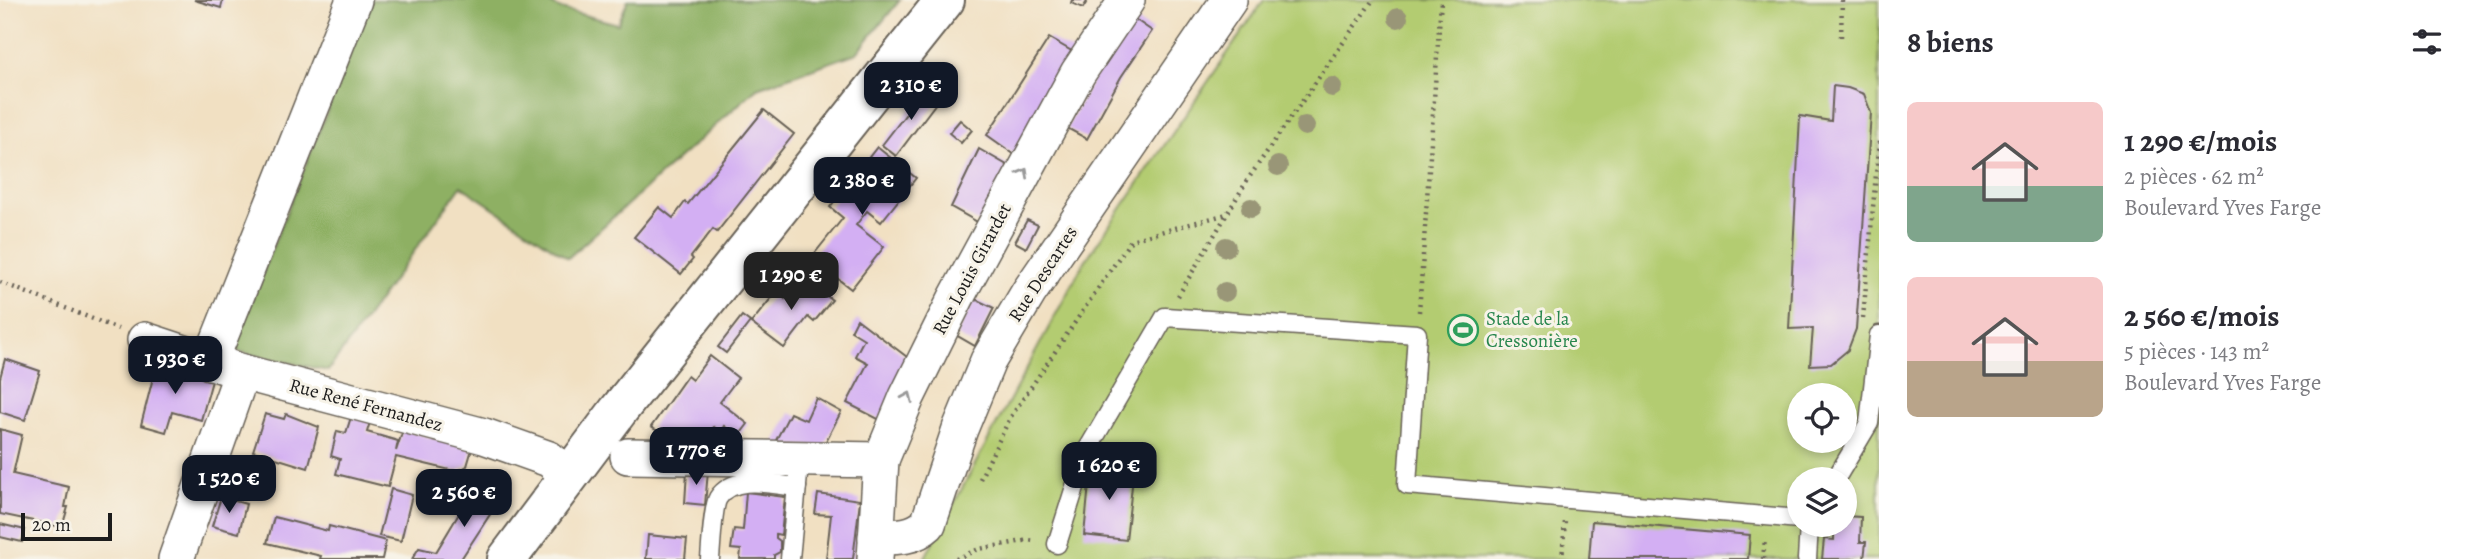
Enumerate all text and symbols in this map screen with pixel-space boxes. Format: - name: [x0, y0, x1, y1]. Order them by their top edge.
- text: 8 biens: [1907, 22, 1994, 62]
- icon: filters: [2408, 23, 2446, 61]
- pin: 2 310 €: [846, 62, 976, 122]
- text: 2 310 €: [880, 69, 942, 100]
- text: 1 290 €/mois: [2124, 121, 2277, 161]
- icon: home: [1963, 130, 2047, 214]
- pin: 2 380 €: [797, 158, 927, 217]
- text: 2 pièces · 62 m²: [2124, 161, 2264, 192]
- text: 2 380 €: [830, 164, 894, 195]
- one-way arrow: [1015, 168, 1029, 180]
- text: Boulevard Yves Farge: [2124, 192, 2321, 223]
- street label: Rue Louis Girardet: [926, 199, 1018, 339]
- street label: Rue Descartes: [1002, 221, 1084, 327]
- pin: 1 290 €: [726, 252, 856, 312]
- text: 1 290 €: [760, 259, 822, 290]
- text: 2 560 €/mois: [2124, 296, 2280, 336]
- icon: home: [1963, 305, 2047, 389]
- place label: Stade de la Cressonière: [1486, 306, 1578, 354]
- sports icon: Stade de la Cressonière: [1446, 313, 1480, 347]
- pin: 1 930 €: [110, 336, 240, 396]
- text: 5 pièces · 143 m²: [2124, 336, 2269, 367]
- text: 1 930 €: [144, 343, 206, 374]
- text: Boulevard Yves Farge: [2124, 367, 2321, 398]
- street label: Rue René Fernandez: [287, 372, 445, 438]
- map controls: [1787, 383, 1857, 537]
- button: locate: [1787, 383, 1857, 453]
- one-way arrow: [900, 392, 914, 404]
- pin: 1 770 €: [631, 428, 761, 487]
- text: 1 770 €: [666, 434, 726, 465]
- pin: 1 620 €: [1044, 442, 1174, 502]
- text: 1 620 €: [1078, 449, 1140, 480]
- pin: 1 520 €: [164, 456, 294, 515]
- text: 1 520 €: [198, 462, 260, 493]
- button: layers: [1787, 467, 1857, 537]
- pin: 2 560 €: [399, 470, 529, 529]
- text: 2 560 €: [432, 476, 496, 507]
- scale bar: [21, 510, 112, 542]
- text: 20 m: [32, 512, 71, 538]

